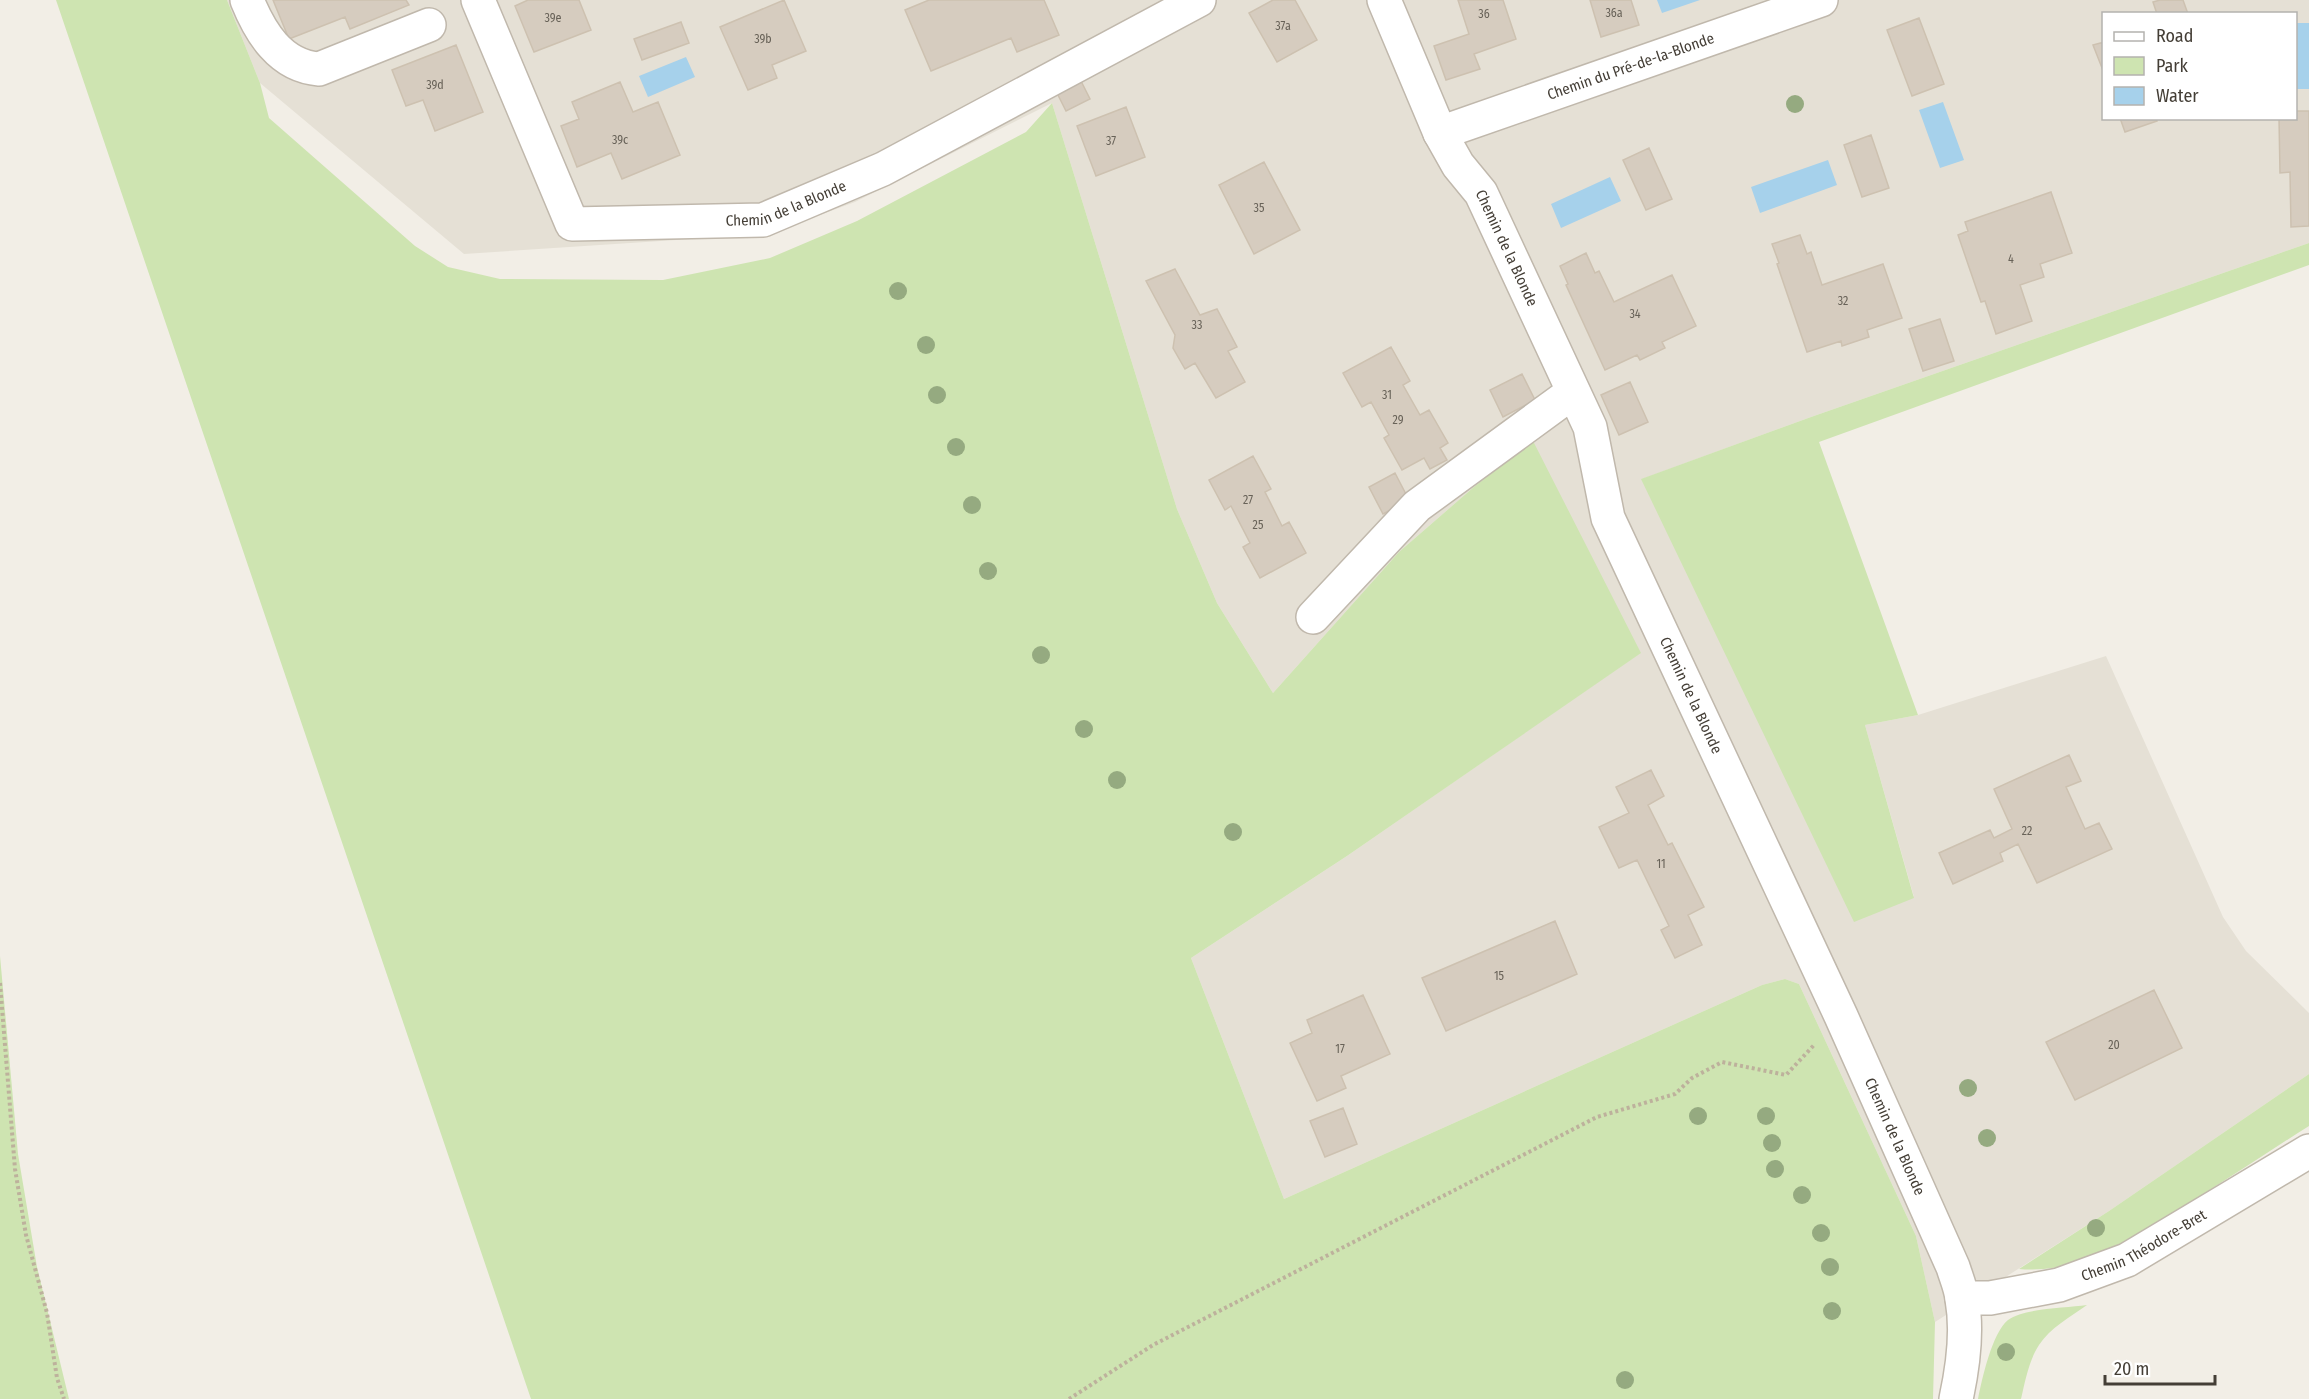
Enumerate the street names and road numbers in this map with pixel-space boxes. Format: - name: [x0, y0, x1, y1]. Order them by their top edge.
- street label: Chemin du Pré-de-la-Blonde: [1545, 29, 1716, 104]
- street label: Chemin de la Blonde: [725, 177, 849, 230]
- street label: Chemin de la Blonde: [1472, 187, 1542, 309]
- street label: Chemin de la Blonde: [1656, 634, 1726, 757]
- street label: Chemin de la Blonde: [1861, 1075, 1929, 1198]
- street label: Chemin Théodore-Bret: [2079, 1206, 2210, 1285]

